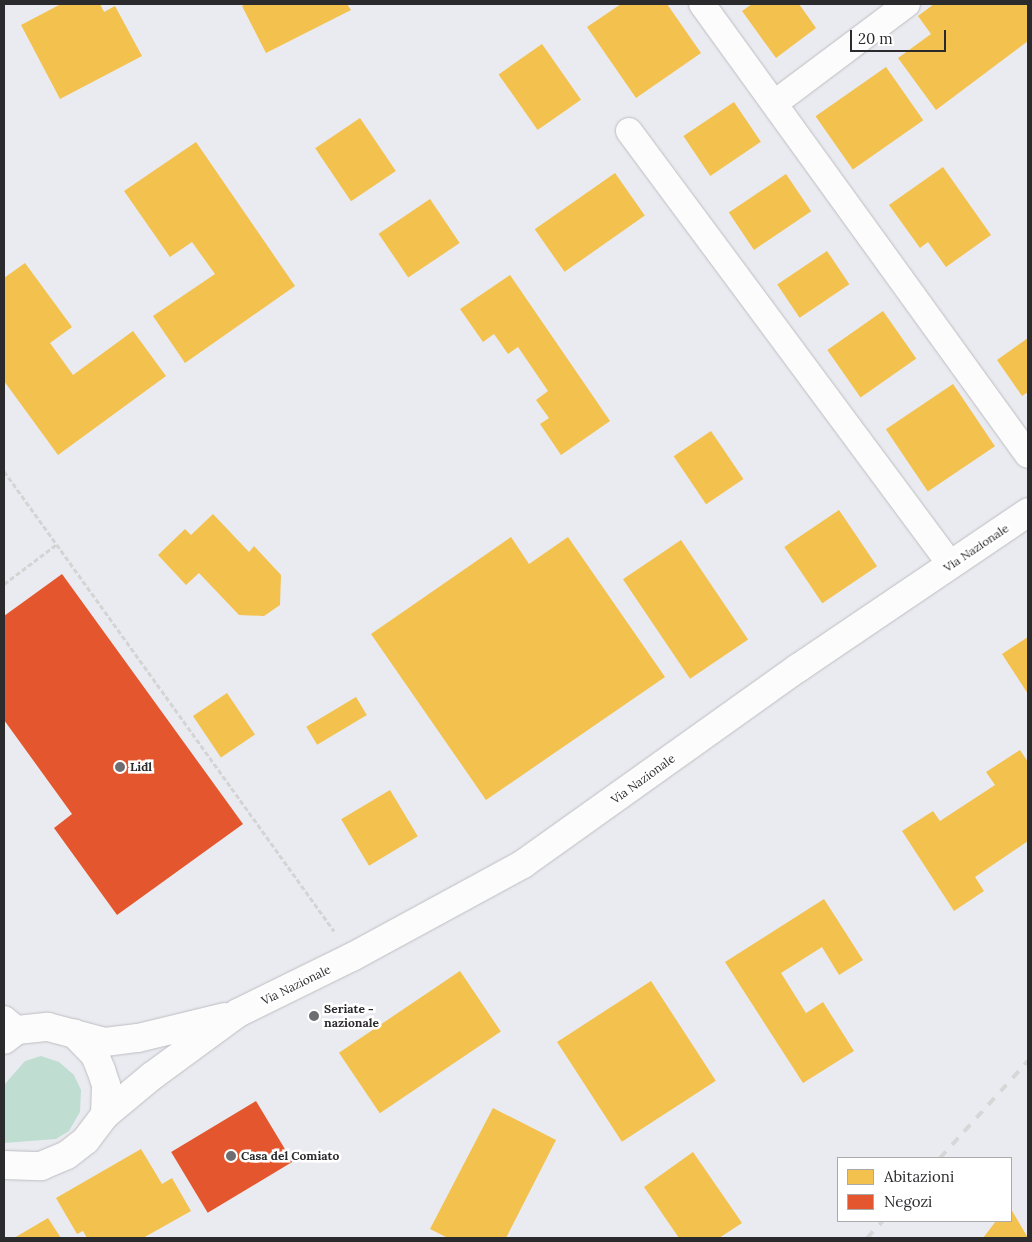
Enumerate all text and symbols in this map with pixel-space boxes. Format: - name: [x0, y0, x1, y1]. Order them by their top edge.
- scale bar: [852, 20, 948, 52]
- text: 20 m: [858, 29, 893, 48]
- street label: Via Nazionale: [941, 521, 1011, 575]
- street label: Via Nazionale: [608, 751, 678, 807]
- place label: Lidl: [130, 760, 152, 774]
- marker: Lidl: [114, 761, 126, 773]
- street label: Via Nazionale: [259, 962, 333, 1008]
- place label: Seriate - nazionale: [324, 1002, 379, 1030]
- marker: Seriate - nazionale: [308, 1010, 320, 1022]
- place label: Casa del Comiato: [241, 1149, 339, 1163]
- marker: Casa del Comiato: [225, 1150, 237, 1162]
- legend: [837, 1157, 1012, 1222]
- text: Abitazioni: [884, 1167, 954, 1186]
- text: Negozi: [884, 1192, 932, 1211]

